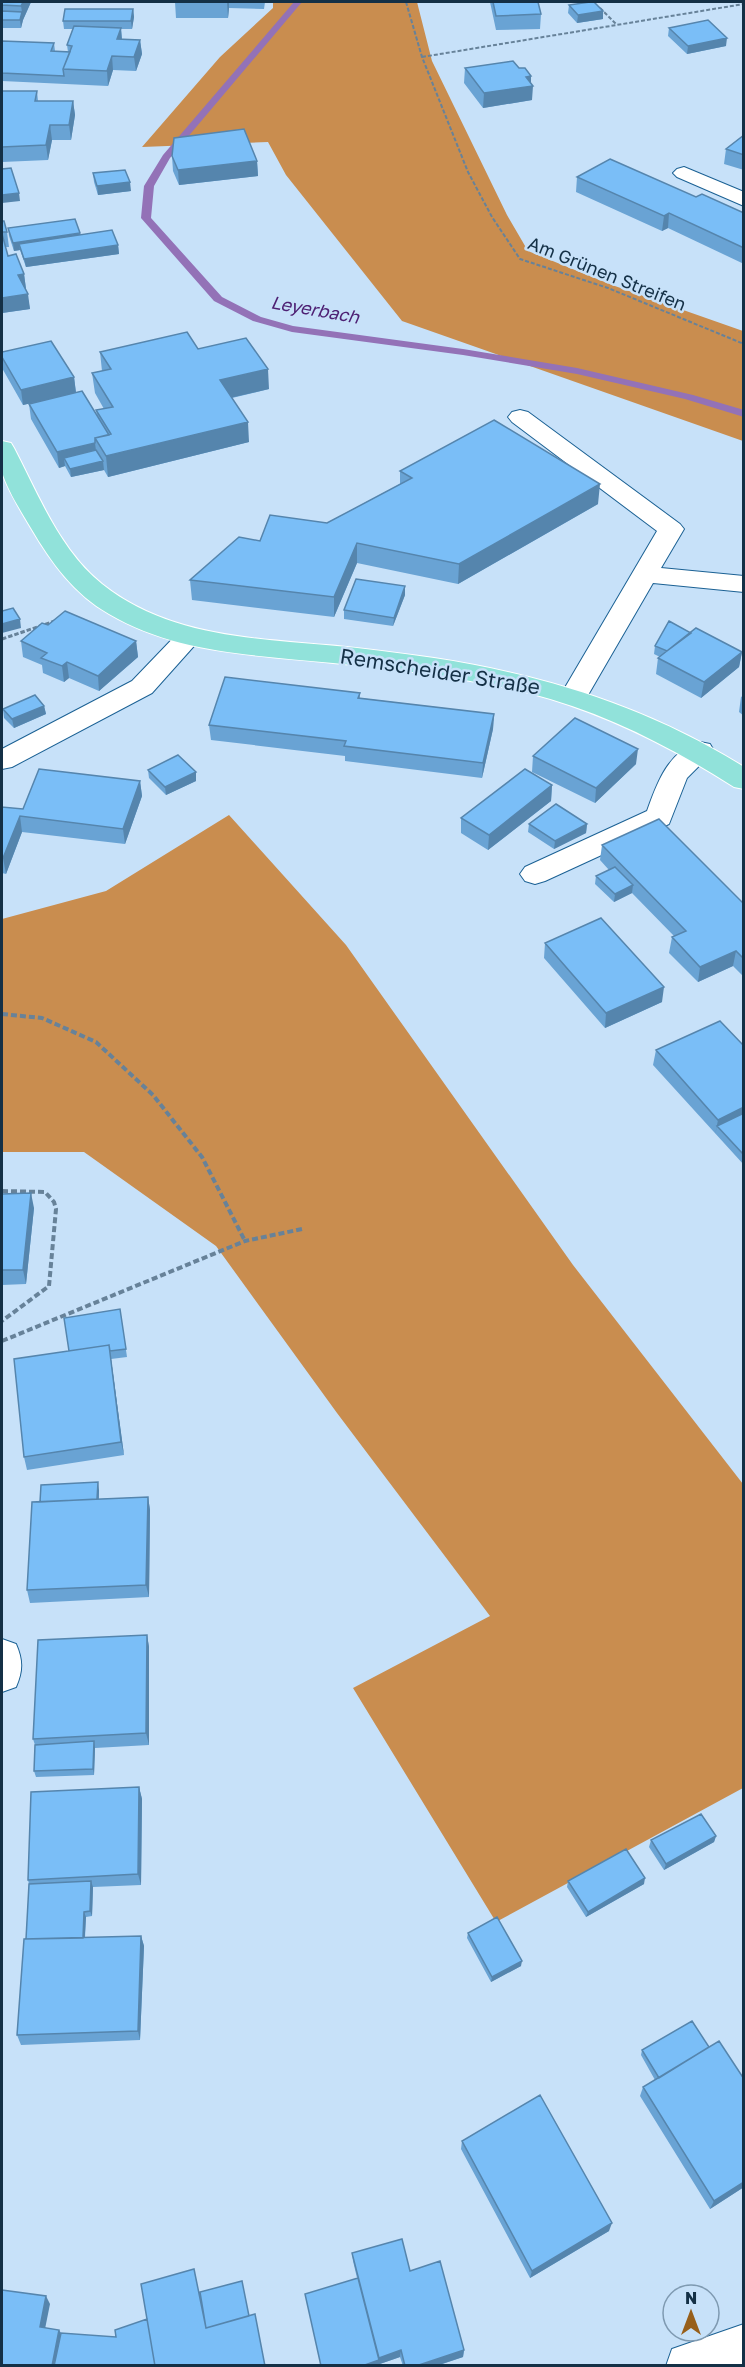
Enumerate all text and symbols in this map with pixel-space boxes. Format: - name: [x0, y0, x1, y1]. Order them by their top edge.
- street label: Am Grünen Streifen: [525, 231, 690, 315]
- water label: Leyerbach: [269, 290, 362, 328]
- street label: Remscheider Straße: [338, 642, 542, 700]
- north arrow: [661, 2283, 721, 2343]
- text: N: [685, 2288, 697, 2308]

